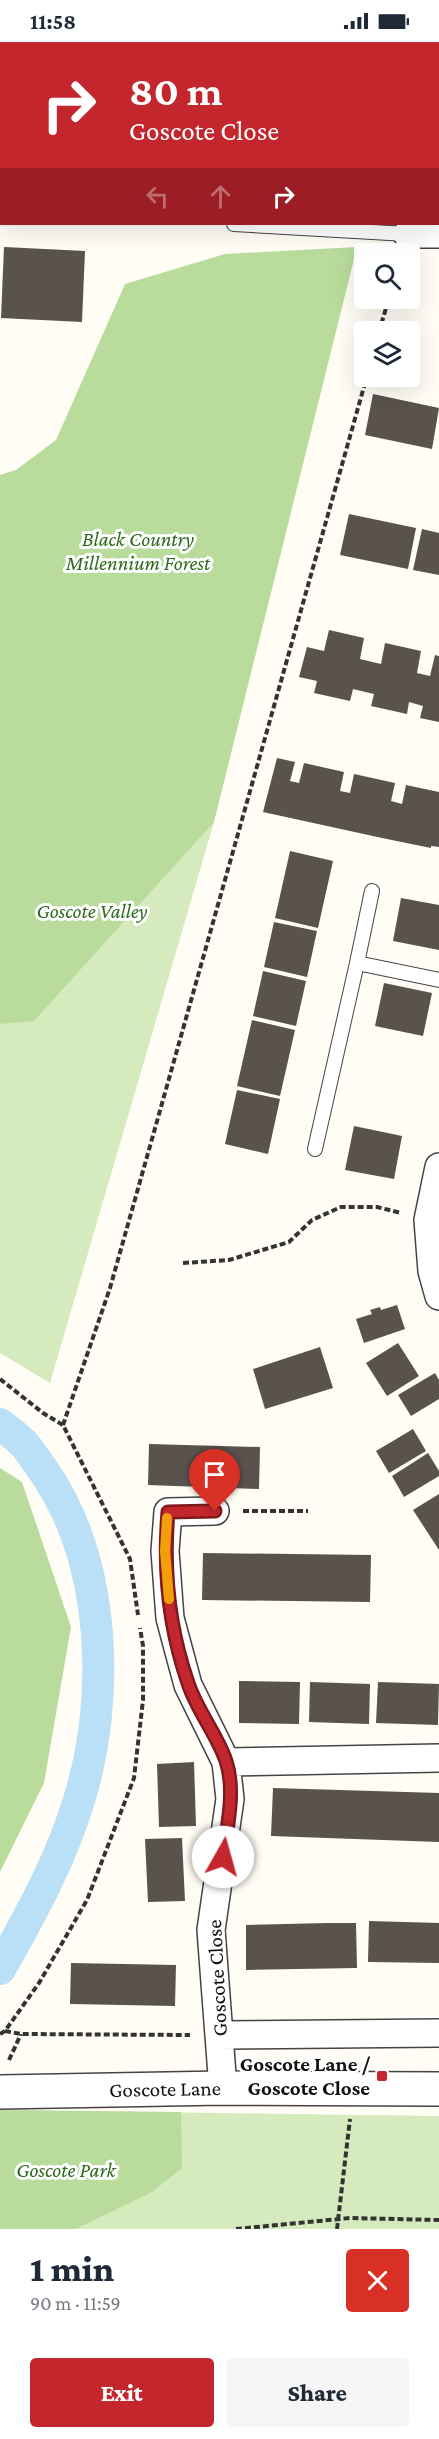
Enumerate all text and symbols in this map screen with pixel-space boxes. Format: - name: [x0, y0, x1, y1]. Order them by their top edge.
- text: 11:58: [30, 9, 76, 34]
- icon: right: [30, 66, 108, 144]
- text: 80 m: [129, 67, 223, 114]
- text: Goscote Close: [129, 116, 279, 146]
- icon: left: [141, 180, 174, 213]
- icon: ahead: [204, 180, 237, 213]
- icon: right: [267, 180, 300, 213]
- map controls: [354, 243, 420, 387]
- button: search: [354, 243, 420, 309]
- button: layers: [354, 321, 420, 387]
- park label: Black Country Millennium Forest: [65, 527, 211, 575]
- park label: Goscote Valley: [36, 899, 148, 923]
- pin: [189, 1449, 240, 1511]
- icon: arrive: [198, 1458, 231, 1491]
- position arrow: [191, 1825, 255, 1889]
- street label: Goscote Close: [202, 1919, 232, 2037]
- place label: Goscote Lane / Goscote Close: [240, 2052, 370, 2100]
- marker: Goscote Lane / Goscote Close: [375, 2069, 389, 2083]
- street label: Goscote Lane: [109, 2076, 221, 2102]
- park label: Goscote Park: [16, 2158, 117, 2182]
- text: 1 min: [30, 2249, 114, 2289]
- button: close: [346, 2249, 409, 2312]
- text: 90 m · 11:59: [30, 2292, 121, 2314]
- button: Exit: [30, 2358, 214, 2427]
- button: Share: [226, 2358, 409, 2427]

